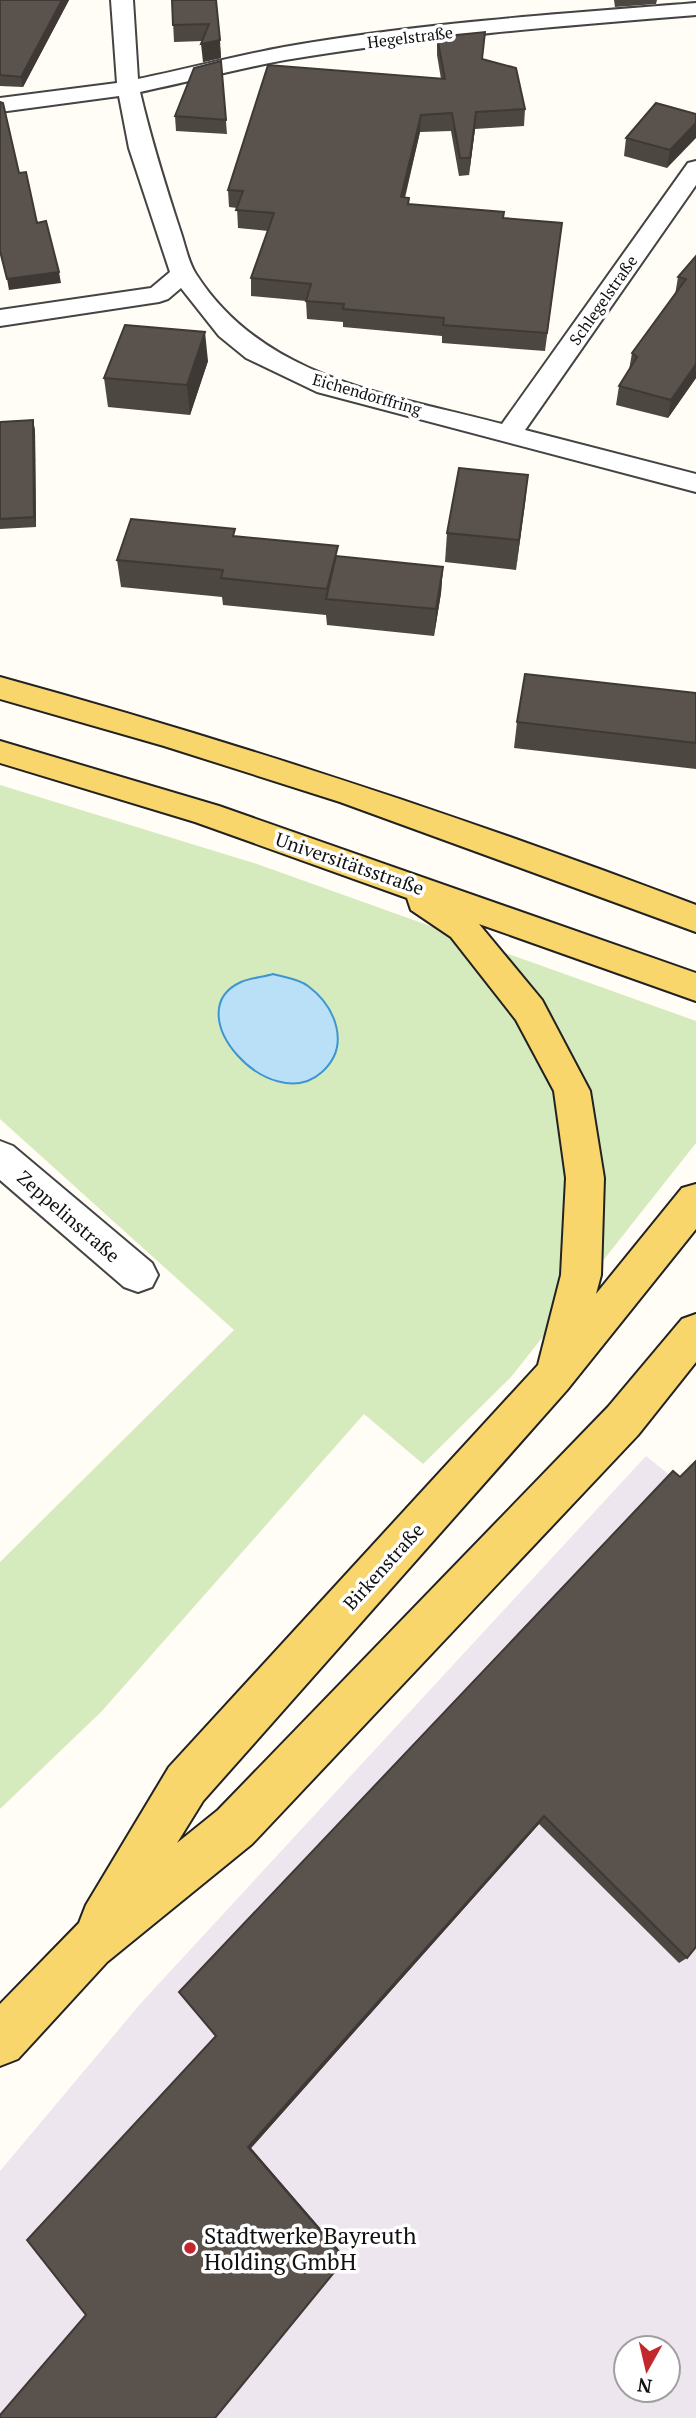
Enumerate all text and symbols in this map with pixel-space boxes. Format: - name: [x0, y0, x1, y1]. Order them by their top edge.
- street label: Hegelstraße: [366, 21, 454, 53]
- street label: Schlegelstraße: [564, 251, 642, 349]
- street label: Eichendorffring: [310, 368, 425, 420]
- street label: Universitätsstraße: [272, 826, 428, 900]
- street label: Zeppelinstraße: [12, 1164, 126, 1268]
- street label: Birkenstraße: [337, 1517, 429, 1615]
- place label: Stadtwerke Bayreuth Holding GmbH: [204, 2220, 417, 2277]
- marker: Stadtwerke Bayreuth Holding GmbH: [182, 2240, 198, 2256]
- north arrow: [612, 2334, 682, 2404]
- text: N: [635, 2373, 653, 2400]

